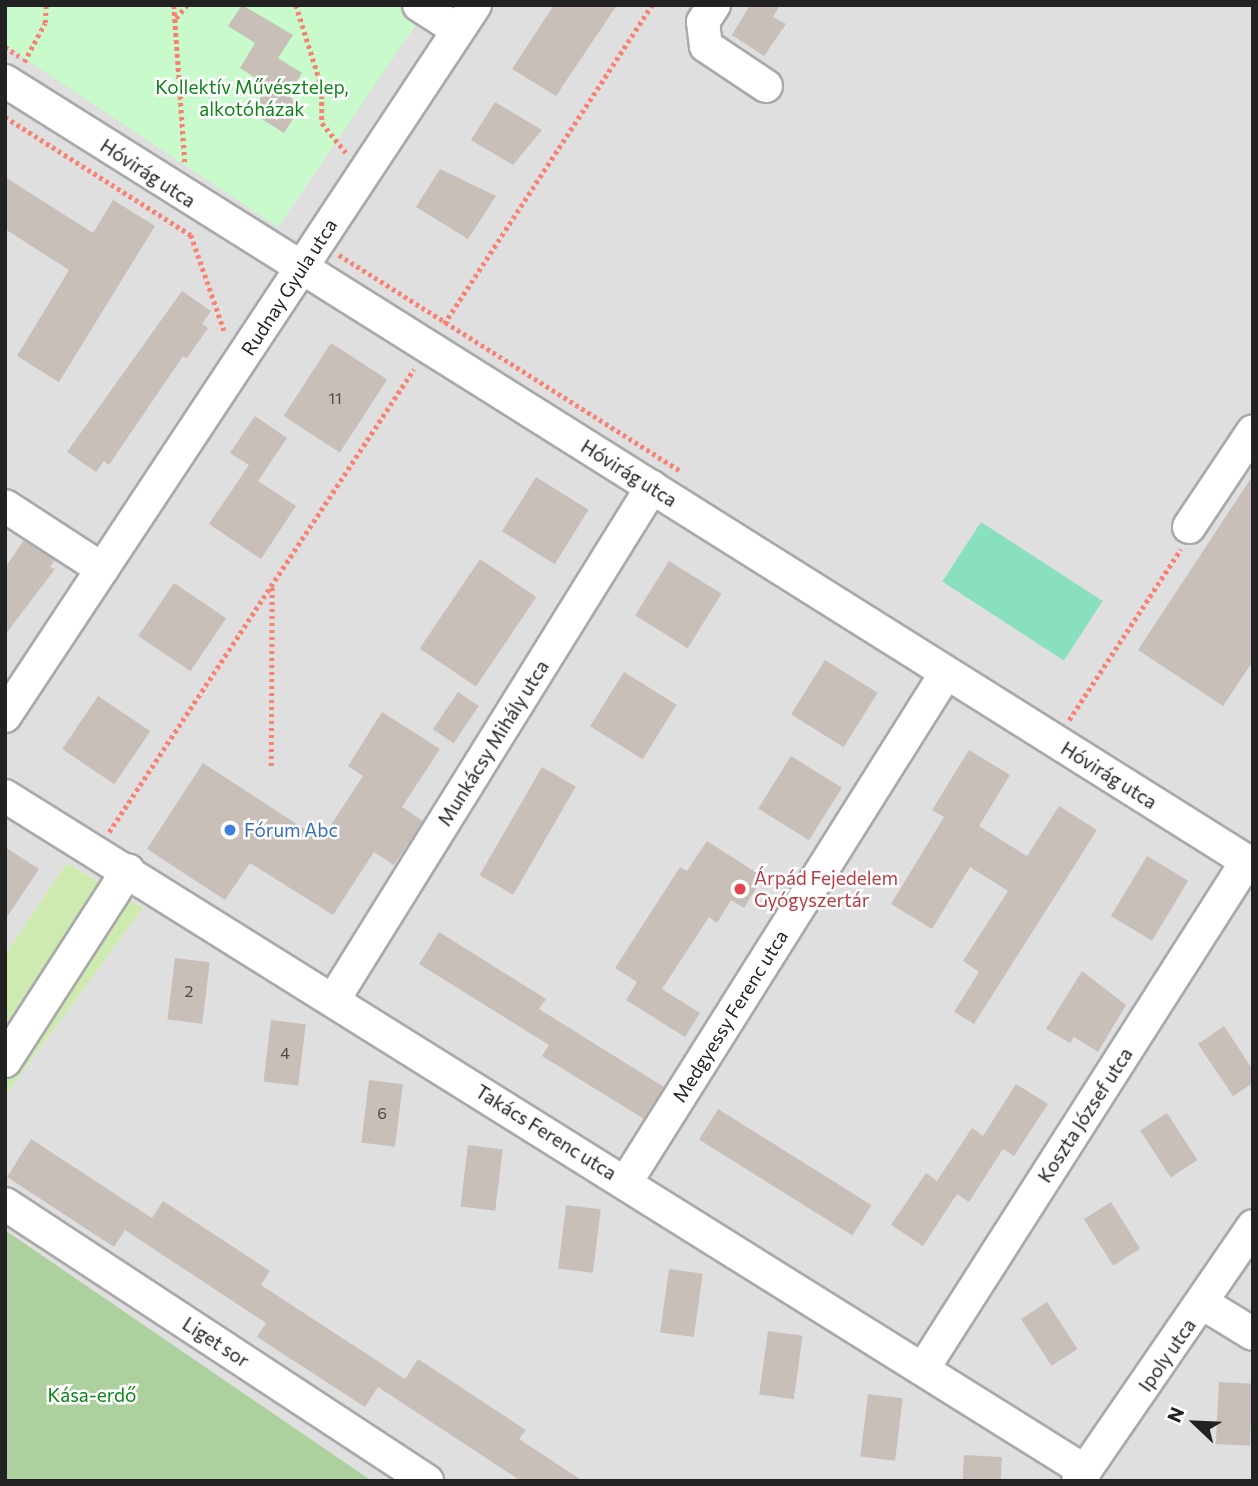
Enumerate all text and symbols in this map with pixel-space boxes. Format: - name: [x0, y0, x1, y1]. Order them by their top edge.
- park label: Kollektív Művésztelep, alkotóházak: [155, 76, 349, 120]
- street label: Hóvirág utca: [96, 134, 200, 212]
- street label: Rudnay Gyula utca: [236, 214, 342, 360]
- house number: 11: [328, 388, 342, 408]
- street label: Hóvirág utca: [577, 435, 681, 511]
- street label: Munkácsy Mihály utca: [433, 656, 553, 830]
- street label: Hóvirág utca: [1057, 737, 1161, 813]
- place label: Fórum Abc: [244, 819, 338, 841]
- marker: Fórum Abc: [222, 822, 238, 838]
- place label: Árpád Fejedelem Gyógyszertár: [754, 867, 898, 911]
- marker: Árpád Fejedelem Gyógyszertár: [732, 881, 748, 897]
- street label: Medgyessy Ferenc utca: [668, 926, 792, 1106]
- house number: 2: [185, 981, 193, 1001]
- house number: 4: [280, 1043, 290, 1063]
- street label: Koszta József utca: [1033, 1043, 1137, 1187]
- street label: Takács Ferenc utca: [471, 1080, 621, 1184]
- house number: 6: [377, 1103, 387, 1123]
- street label: Liget sor: [178, 1312, 254, 1372]
- street label: Ipoly utca: [1134, 1314, 1200, 1396]
- park label: Kása-erdő: [48, 1384, 136, 1406]
- north arrow: [1160, 1388, 1230, 1458]
- text: N: [1162, 1404, 1189, 1426]

